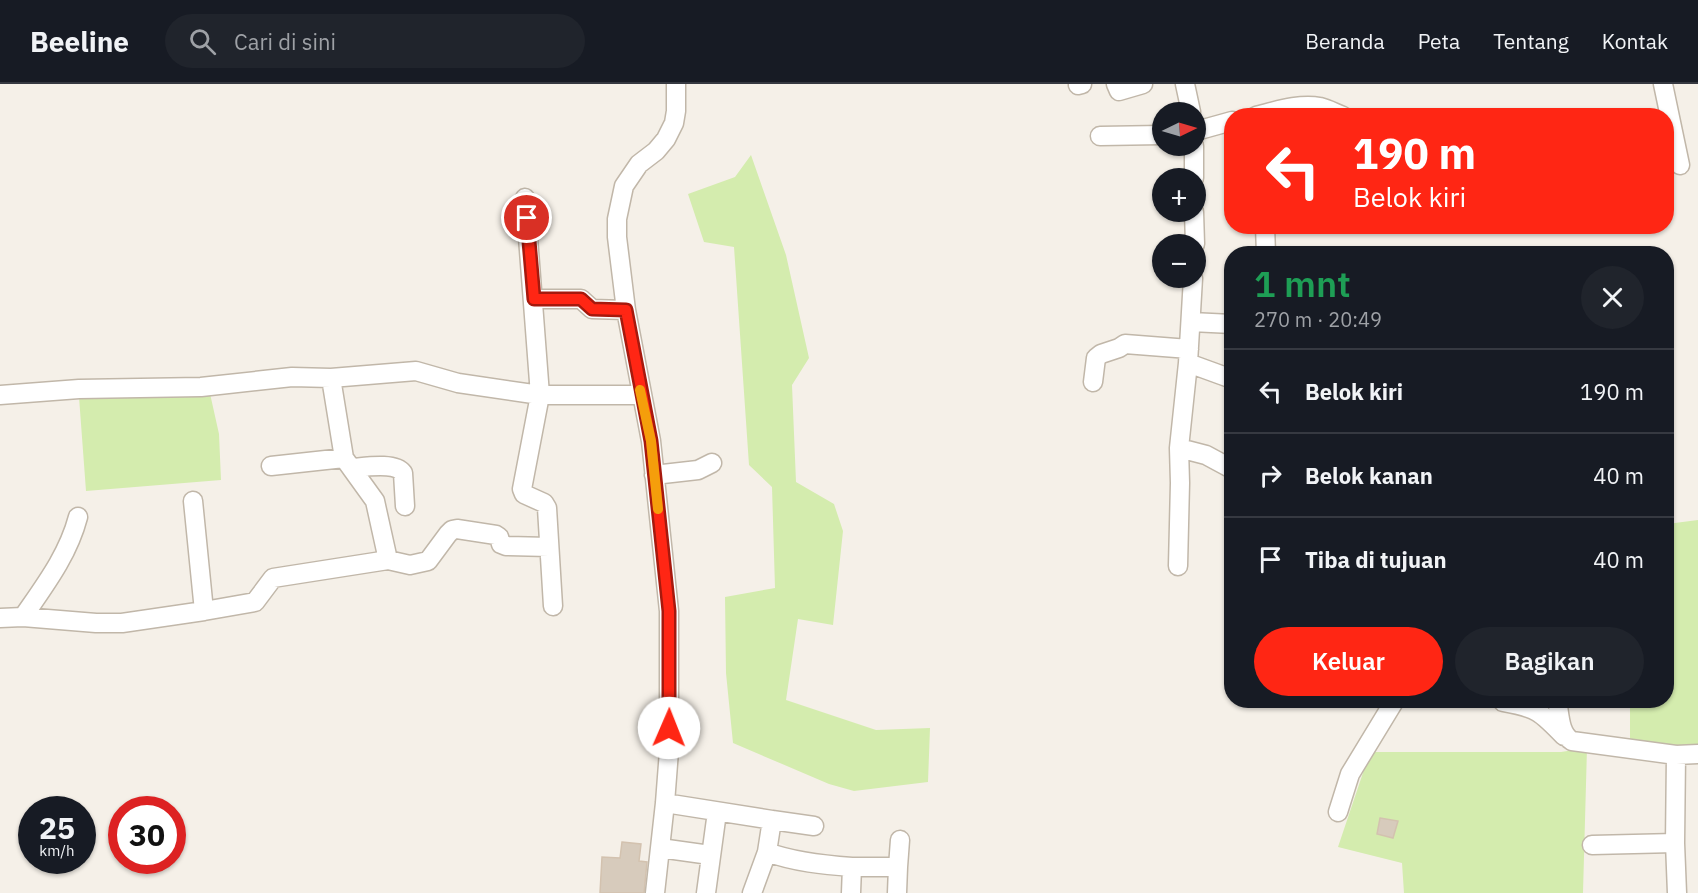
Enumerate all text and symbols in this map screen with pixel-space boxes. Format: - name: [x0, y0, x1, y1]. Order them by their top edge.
- search box: [165, 14, 585, 68]
- text: Beeline: [30, 23, 129, 60]
- icon: search: [186, 25, 219, 58]
- text: Cari di sini: [234, 27, 336, 56]
- text: Beranda: [1305, 27, 1385, 55]
- text: Peta: [1418, 27, 1460, 55]
- text: Tentang: [1493, 27, 1569, 55]
- text: Kontak: [1602, 27, 1668, 55]
- north arrow: [1152, 102, 1206, 156]
- map controls: [1152, 102, 1206, 288]
- text: 190 m: [1353, 126, 1476, 181]
- icon: left: [1254, 132, 1332, 210]
- button: +: [1152, 168, 1206, 222]
- text: Belok kiri: [1353, 179, 1466, 214]
- pin: [501, 192, 552, 243]
- icon: arrive: [510, 201, 543, 234]
- button: −: [1152, 234, 1206, 288]
- text: 1 mnt: [1254, 260, 1351, 307]
- button: close: [1581, 266, 1644, 329]
- text: 270 m · 20:49: [1254, 306, 1382, 333]
- icon: left: [1254, 375, 1287, 408]
- text: Belok kiri: [1305, 377, 1403, 406]
- text: 190 m: [1580, 377, 1644, 406]
- icon: right: [1254, 459, 1287, 492]
- text: Belok kanan: [1305, 461, 1433, 490]
- text: 40 m: [1593, 461, 1644, 490]
- icon: arrive: [1254, 543, 1287, 576]
- text: Tiba di tujuan: [1305, 545, 1447, 574]
- text: 40 m: [1593, 545, 1644, 574]
- button: Keluar: [1254, 627, 1443, 696]
- button: Bagikan: [1455, 627, 1644, 696]
- position arrow: [637, 696, 701, 760]
- speed limit sign: 30: [108, 796, 186, 874]
- text: 25: [39, 808, 75, 847]
- text: km/h: [39, 841, 75, 860]

